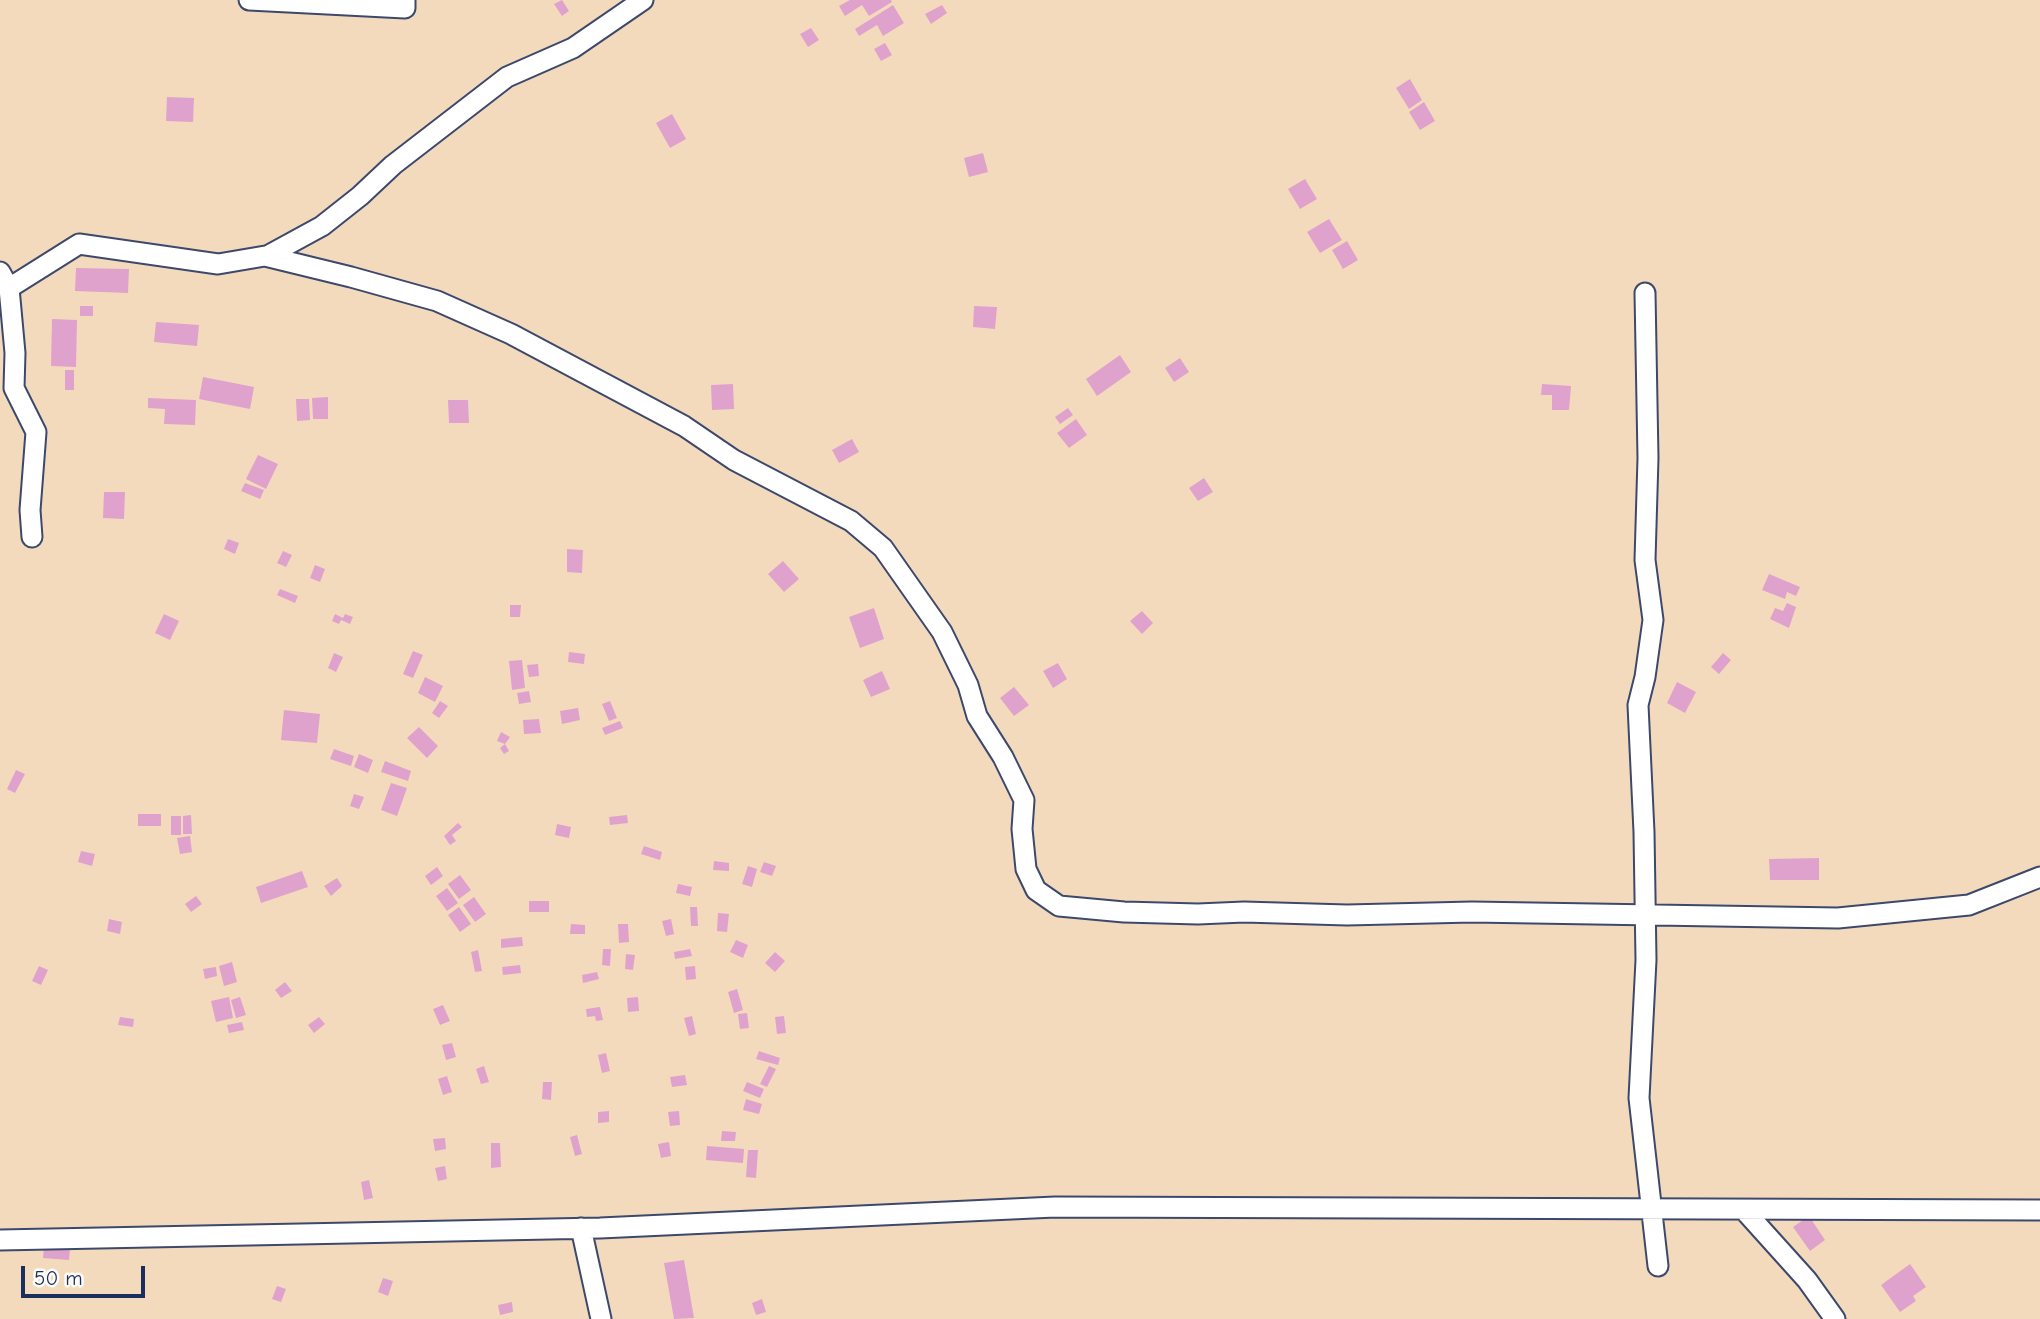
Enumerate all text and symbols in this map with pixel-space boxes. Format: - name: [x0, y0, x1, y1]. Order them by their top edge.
- scale bar: [24, 1252, 149, 1296]
- text: 50 m: [34, 1266, 83, 1290]

